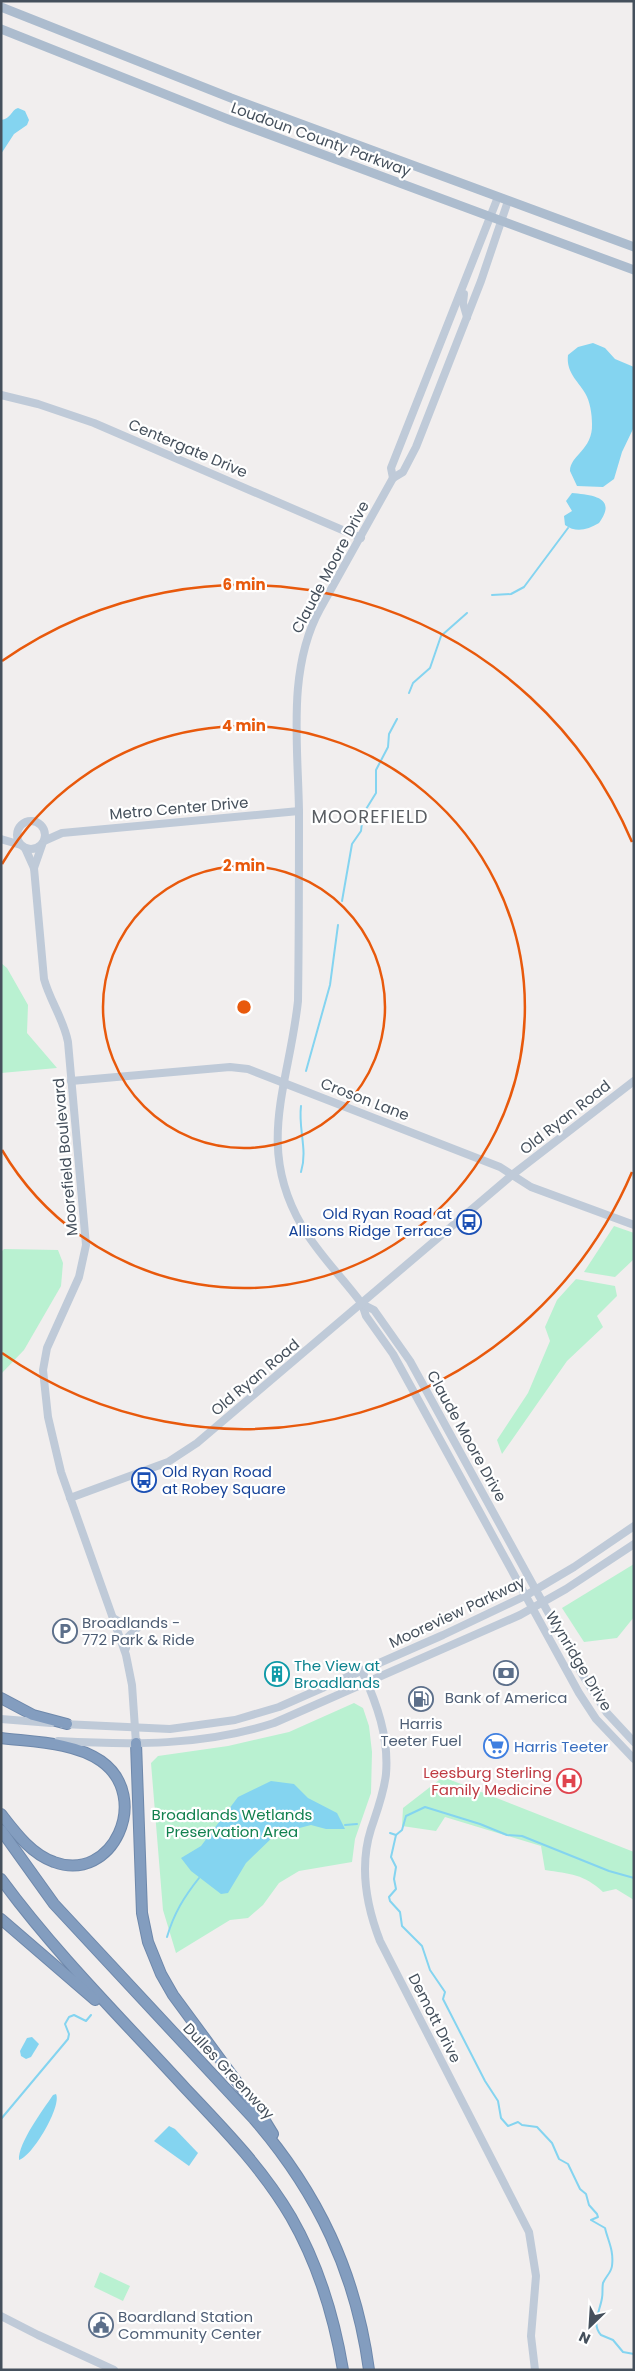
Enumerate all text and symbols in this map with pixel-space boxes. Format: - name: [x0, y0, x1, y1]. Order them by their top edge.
- street label: Loudoun County Parkway: [228, 97, 414, 182]
- street label: Centergate Drive: [125, 413, 251, 483]
- street label: Claude Moore Drive: [286, 497, 374, 637]
- text: 6 min: [222, 574, 266, 595]
- text: 4 min: [222, 715, 266, 736]
- street label: Metro Center Drive: [109, 791, 249, 825]
- district label: MOOREFIELD: [311, 804, 429, 829]
- text: 2 min: [223, 855, 265, 876]
- centre of rings: [235, 998, 253, 1016]
- street label: Croson Lane: [318, 1072, 412, 1126]
- street label: Old Ryan Road: [515, 1075, 615, 1159]
- street label: Moorefield Boulevard: [48, 1077, 82, 1237]
- place label: Old Ryan Road at Allisons Ridge Terrace: [288, 1203, 452, 1241]
- bus stop icon: Old Ryan Road at Allisons Ridge Terrace: [456, 1209, 482, 1235]
- street label: Old Ryan Road: [206, 1334, 304, 1420]
- street label: Claude Moore Drive: [422, 1367, 512, 1505]
- place label: Old Ryan Road at Robey Square: [162, 1461, 286, 1499]
- bus stop icon: Old Ryan Road at Robey Square: [131, 1467, 157, 1493]
- street label: Mooreview Parkway: [386, 1571, 529, 1653]
- street label: Wynridge Drive: [541, 1607, 617, 1715]
- place label: Broadlands - 772 Park & Ride: [82, 1612, 195, 1650]
- parking icon: Broadlands - 772 Park & Ride: [52, 1618, 78, 1644]
- place label: The View at Broadlands: [294, 1655, 380, 1693]
- bank icon: Bank of America: [493, 1660, 519, 1686]
- building icon: The View at Broadlands: [264, 1661, 290, 1687]
- fuel station icon: Harris Teeter Fuel: [408, 1686, 434, 1712]
- place label: Bank of America: [445, 1687, 567, 1708]
- place label: Harris Teeter Fuel: [380, 1713, 462, 1751]
- supermarket icon: Harris Teeter: [483, 1733, 509, 1759]
- place label: Harris Teeter: [514, 1736, 609, 1757]
- place label: Leesburg Sterling Family Medicine: [423, 1762, 552, 1800]
- hospital icon: Leesburg Sterling Family Medicine: [556, 1768, 582, 1794]
- park label: Broadlands Wetlands Preservation Area: [152, 1804, 313, 1842]
- street label: Demott Drive: [404, 1970, 466, 2066]
- street label: Dulles Greenway: [179, 2018, 280, 2124]
- north arrow: [565, 2301, 615, 2351]
- place label: Boardland Station Community Center: [118, 2306, 262, 2344]
- public building icon: Boardland Station Community Center: [88, 2312, 114, 2338]
- text: N: [576, 2326, 594, 2349]

